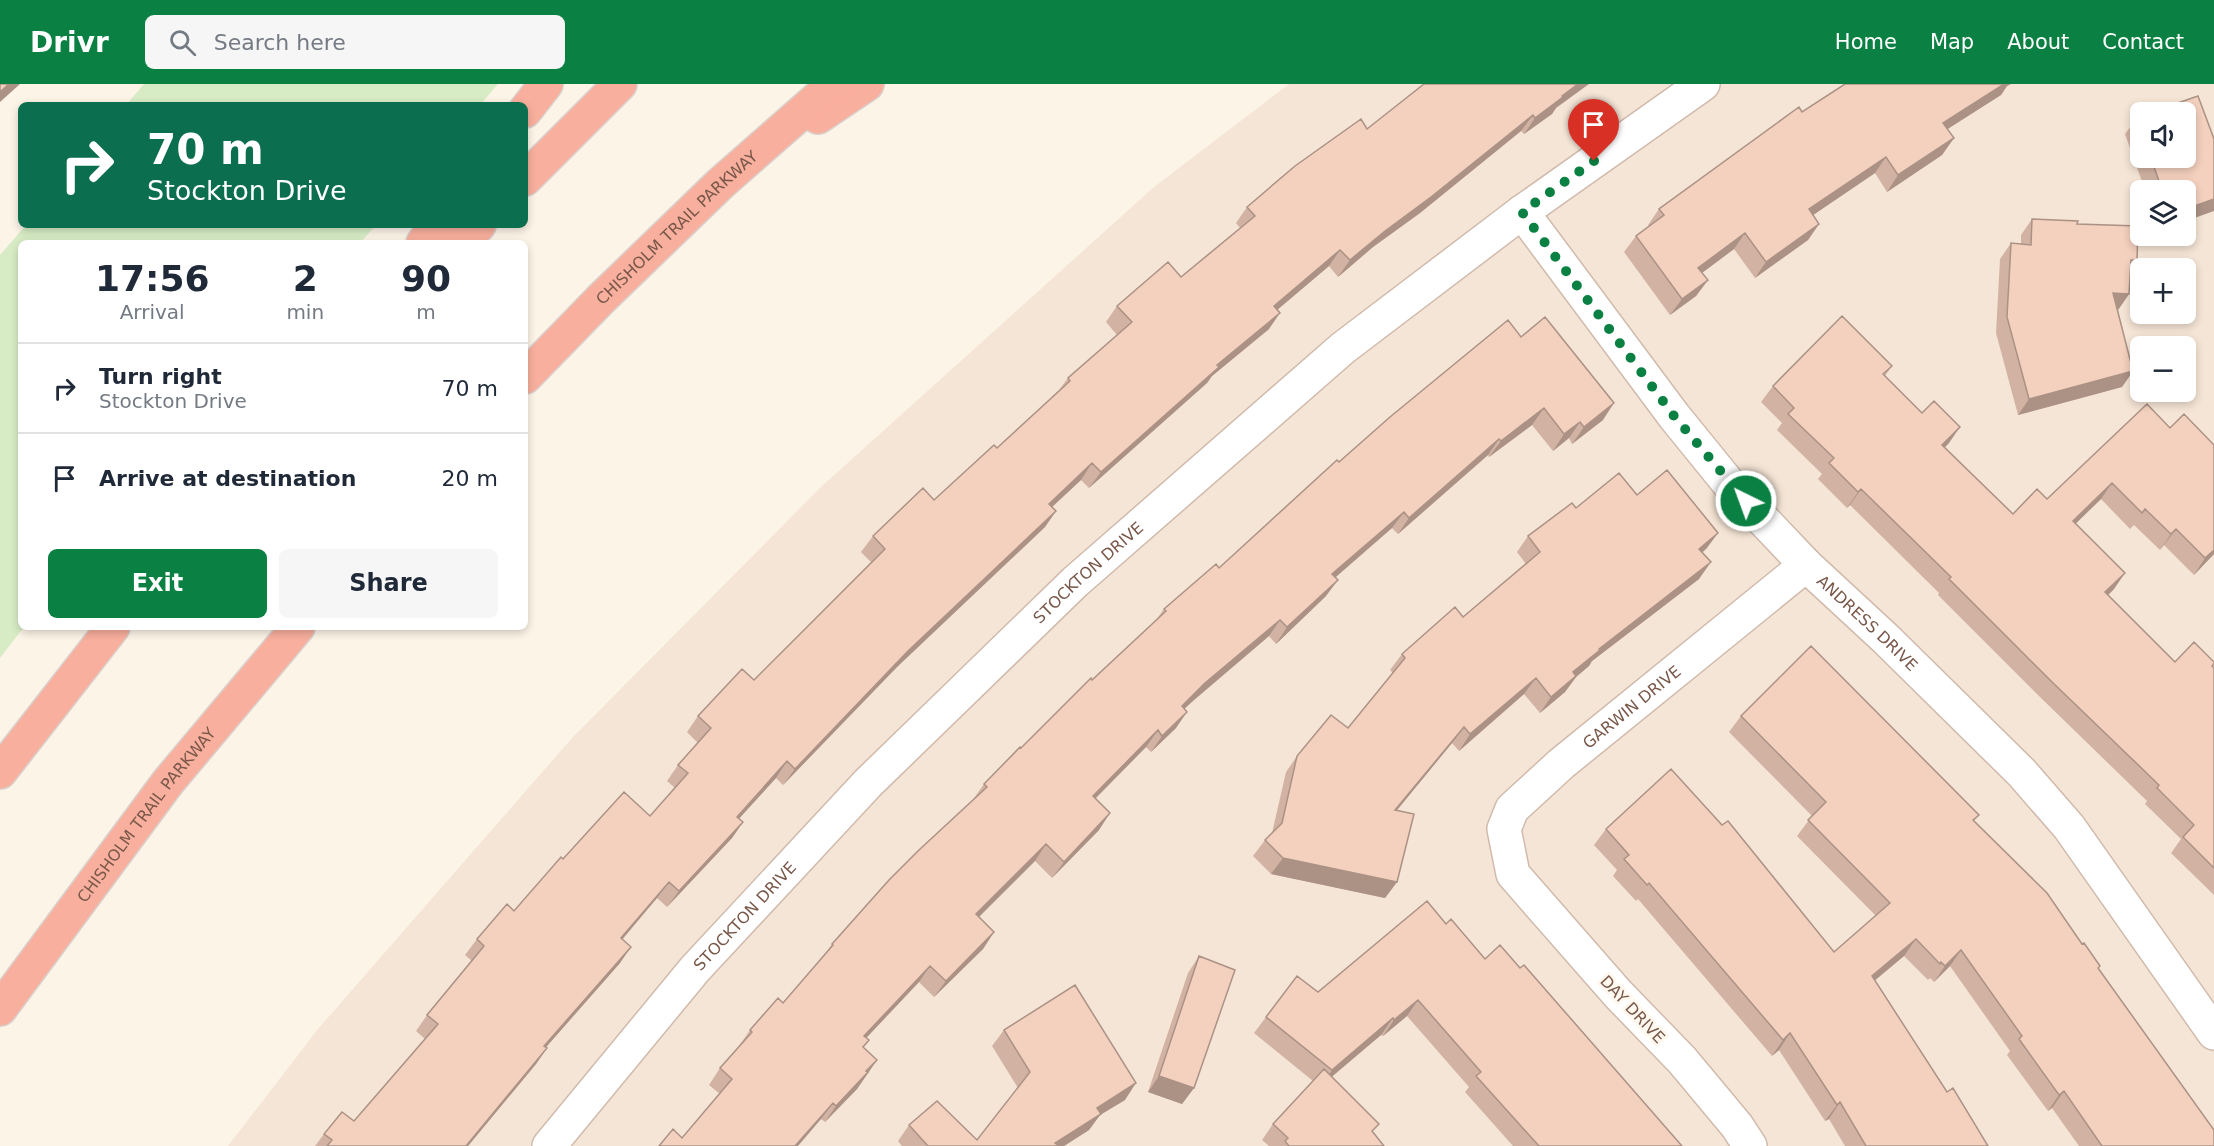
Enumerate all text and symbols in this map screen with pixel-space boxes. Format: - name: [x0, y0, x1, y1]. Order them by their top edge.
- search box: [145, 15, 565, 69]
- text: Drivr: [30, 26, 109, 59]
- icon: search: [166, 26, 199, 59]
- text: Search here: [214, 30, 346, 55]
- text: Home: [1835, 30, 1897, 54]
- text: Map: [1930, 30, 1974, 54]
- text: About: [2007, 30, 2069, 54]
- text: Contact: [2102, 30, 2184, 54]
- pin: [1568, 99, 1619, 161]
- map controls: [2130, 102, 2196, 402]
- button: sound: [2130, 102, 2196, 168]
- icon: arrive: [1577, 108, 1610, 141]
- text: 70 m: [147, 125, 264, 174]
- icon: right: [48, 126, 126, 204]
- street label: CHISHOLM TRAIL PARKWAY: [592, 147, 762, 309]
- text: Stockton Drive: [147, 175, 347, 206]
- button: layers: [2130, 180, 2196, 246]
- text: 17:56: [95, 258, 209, 299]
- text: 2: [293, 258, 318, 299]
- text: 90: [401, 258, 451, 299]
- button: +: [2130, 258, 2196, 324]
- text: Arrival: [120, 300, 185, 324]
- text: min: [286, 300, 324, 324]
- text: m: [416, 300, 436, 324]
- button: −: [2130, 336, 2196, 402]
- text: Turn right: [99, 364, 222, 389]
- icon: right: [48, 372, 81, 405]
- text: 70 m: [442, 376, 498, 401]
- text: Stockton Drive: [99, 389, 247, 413]
- icon: arrive: [48, 462, 81, 495]
- text: Arrive at destination: [99, 466, 356, 491]
- text: 20 m: [442, 466, 498, 491]
- position arrow: [1714, 469, 1778, 533]
- street label: STOCKTON DRIVE: [1029, 518, 1147, 627]
- button: Exit: [48, 549, 267, 618]
- button: Share: [279, 549, 498, 618]
- street label: ANDRESS DRIVE: [1813, 571, 1922, 675]
- street label: GARWIN DRIVE: [1579, 662, 1685, 753]
- street label: CHISHOLM TRAIL PARKWAY: [73, 724, 220, 906]
- street label: STOCKTON DRIVE: [690, 858, 800, 975]
- street label: DAY DRIVE: [1596, 971, 1669, 1047]

